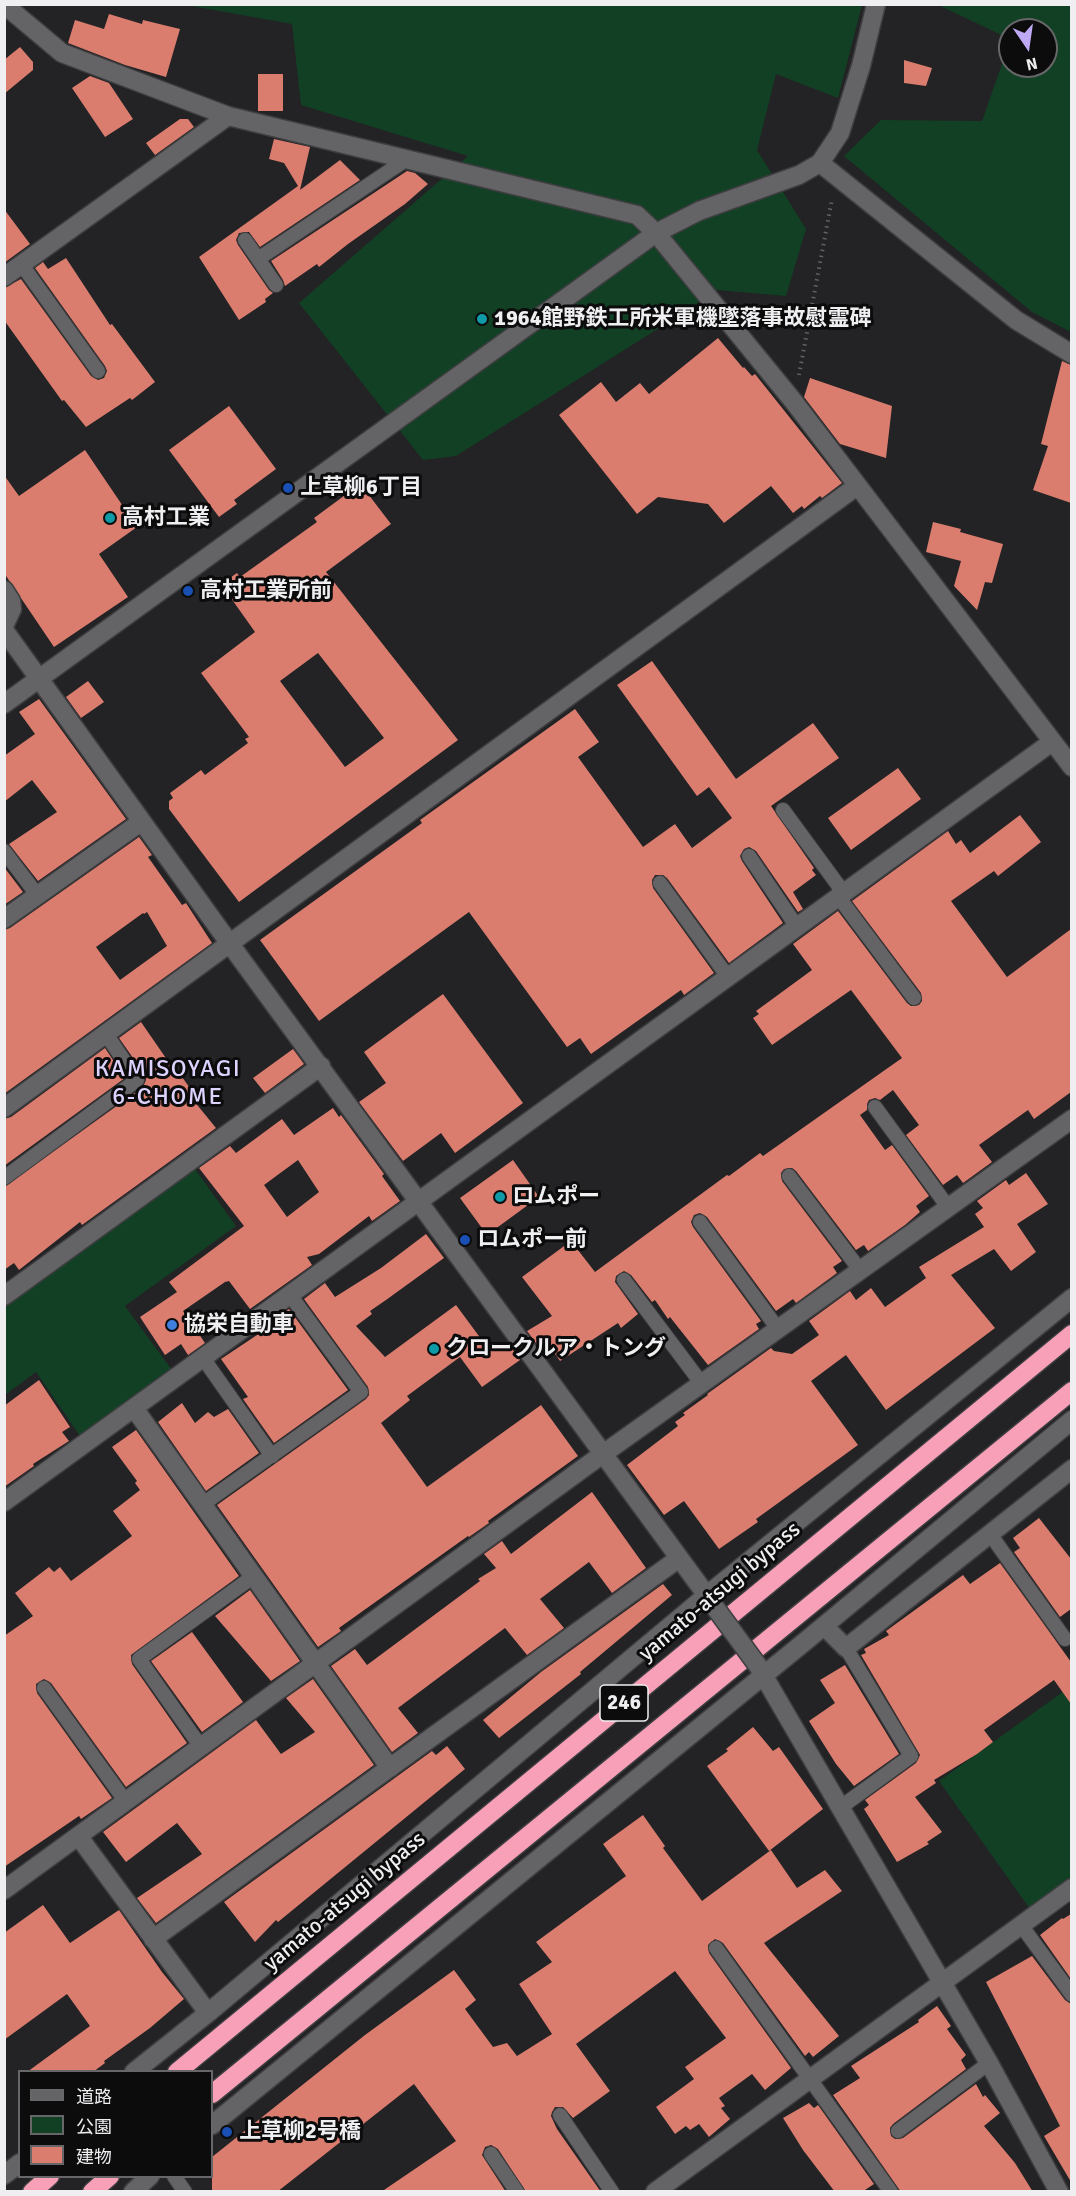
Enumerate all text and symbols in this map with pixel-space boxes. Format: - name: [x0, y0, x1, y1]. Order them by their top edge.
- north arrow: [998, 18, 1058, 78]
- text: N: [1024, 53, 1039, 75]
- place label: 1964館野鉄工所米軍機墜落事故慰霊碑: [494, 306, 872, 332]
- marker: 1964館野鉄工所米軍機墜落事故慰霊碑: [475, 312, 489, 326]
- place label: 上草柳6丁目: [300, 475, 422, 501]
- marker: 上草柳6丁目: [281, 481, 295, 495]
- place label: 高村工業: [122, 505, 210, 531]
- marker: 高村工業: [103, 511, 117, 525]
- place label: 高村工業所前: [200, 578, 332, 604]
- marker: 高村工業所前: [181, 584, 195, 598]
- district label: KAMISOYAGI 6-CHOME: [95, 1056, 241, 1112]
- place label: ロムポー: [512, 1184, 600, 1210]
- marker: ロムポー: [493, 1190, 507, 1204]
- place label: ロムポー前: [477, 1227, 587, 1253]
- marker: ロムポー前: [458, 1233, 472, 1247]
- place label: 協栄自動車: [184, 1312, 294, 1338]
- marker: 協栄自動車: [165, 1318, 179, 1332]
- place label: クロークルア・トング: [446, 1336, 666, 1362]
- marker: クロークルア・トング: [427, 1342, 441, 1356]
- street label: yamato-atsugi bypass: [634, 1517, 806, 1667]
- road number: 246: [600, 1685, 648, 1721]
- street label: yamato-atsugi bypass: [259, 1827, 431, 1977]
- legend: [18, 2070, 213, 2178]
- text: 道路: [76, 2086, 112, 2108]
- text: 公園: [76, 2116, 112, 2138]
- place label: 上草柳2号橋: [239, 2119, 361, 2145]
- marker: 上草柳2号橋: [220, 2125, 234, 2139]
- text: 建物: [76, 2146, 112, 2168]

